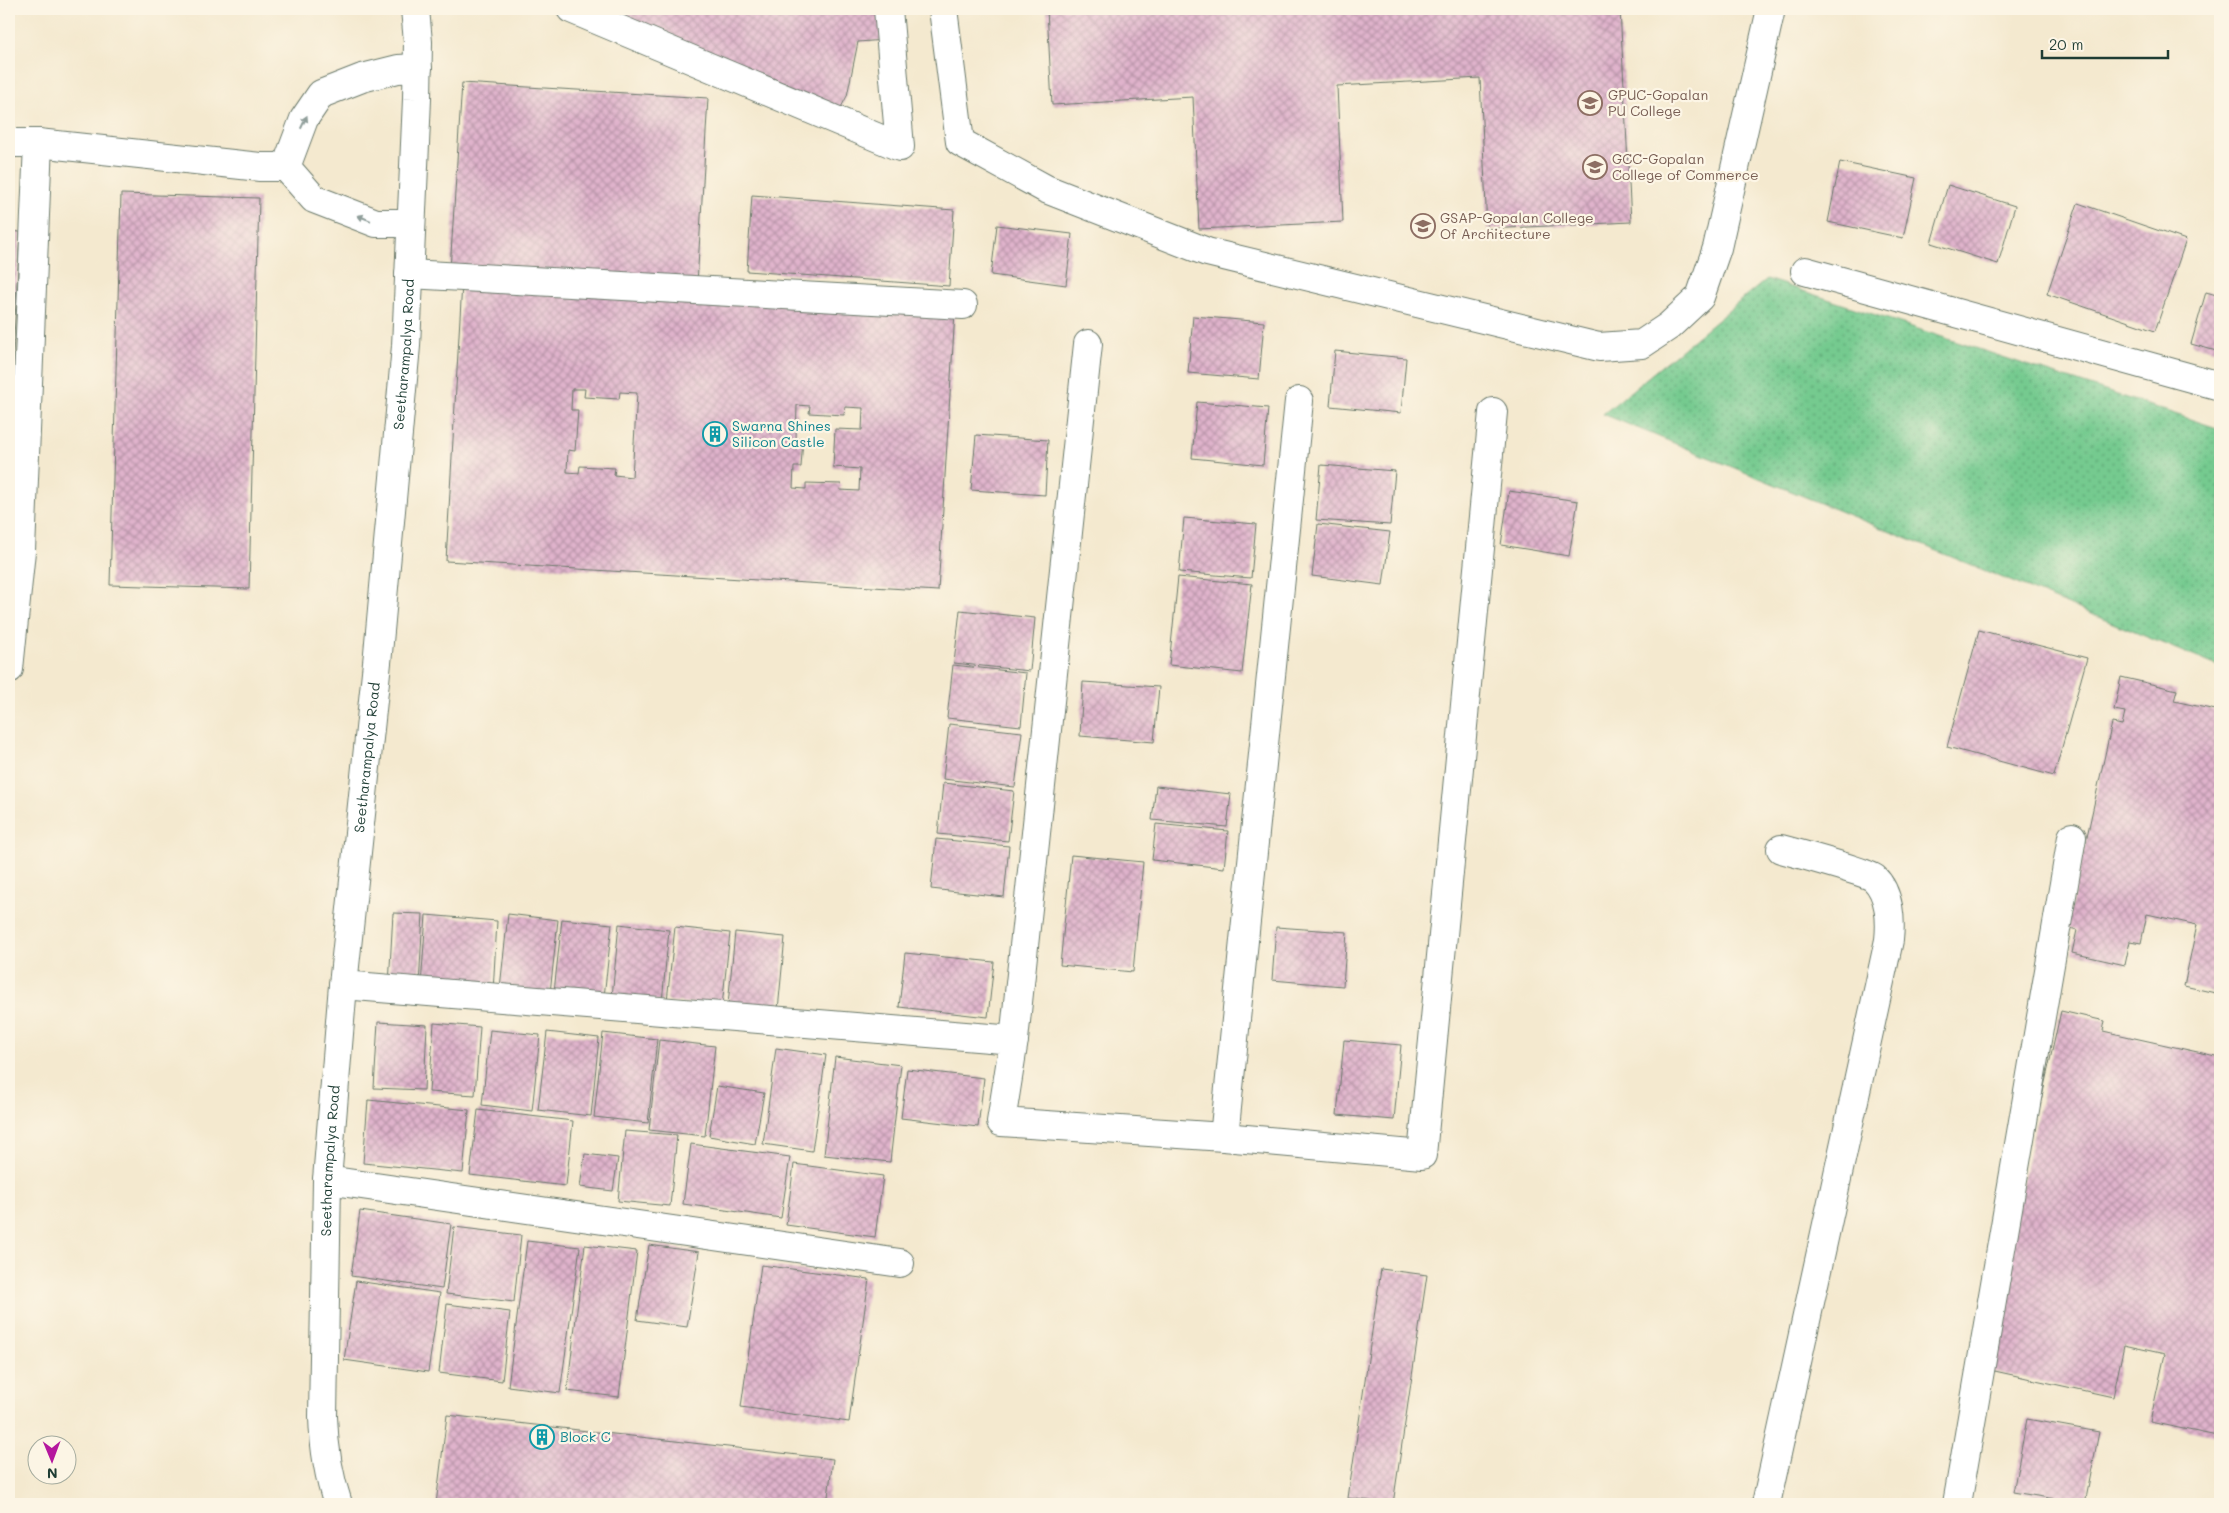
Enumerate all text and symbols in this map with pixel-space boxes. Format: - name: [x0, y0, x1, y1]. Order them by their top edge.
- scale bar: [2042, 28, 2168, 60]
- text: 20 m: [2049, 34, 2083, 54]
- place label: GPUC-Gopalan PU College: [1608, 85, 1708, 120]
- school or university icon: GPUC-Gopalan PU College: [1577, 90, 1603, 116]
- one-way arrow: [299, 114, 308, 129]
- place label: GCC-Gopalan College of Commerce: [1612, 149, 1759, 184]
- school or university icon: GCC-Gopalan College of Commerce: [1582, 154, 1608, 180]
- place label: GSAP-Gopalan College Of Architecture: [1440, 208, 1594, 243]
- school or university icon: GSAP-Gopalan College Of Architecture: [1410, 213, 1436, 239]
- one-way arrow: [356, 214, 371, 222]
- street label: Seetharampalya Road: [388, 278, 418, 431]
- place label: Swarna Shines Silicon Castle: [732, 416, 831, 451]
- building icon: Swarna Shines Silicon Castle: [702, 421, 728, 447]
- street label: Seetharampalya Road: [349, 681, 384, 834]
- street label: Seetharampalya Road: [316, 1084, 344, 1236]
- building icon: Block C: [529, 1424, 555, 1450]
- place label: Block C: [560, 1427, 611, 1446]
- north arrow: [28, 1436, 78, 1486]
- text: N: [47, 1464, 58, 1483]

